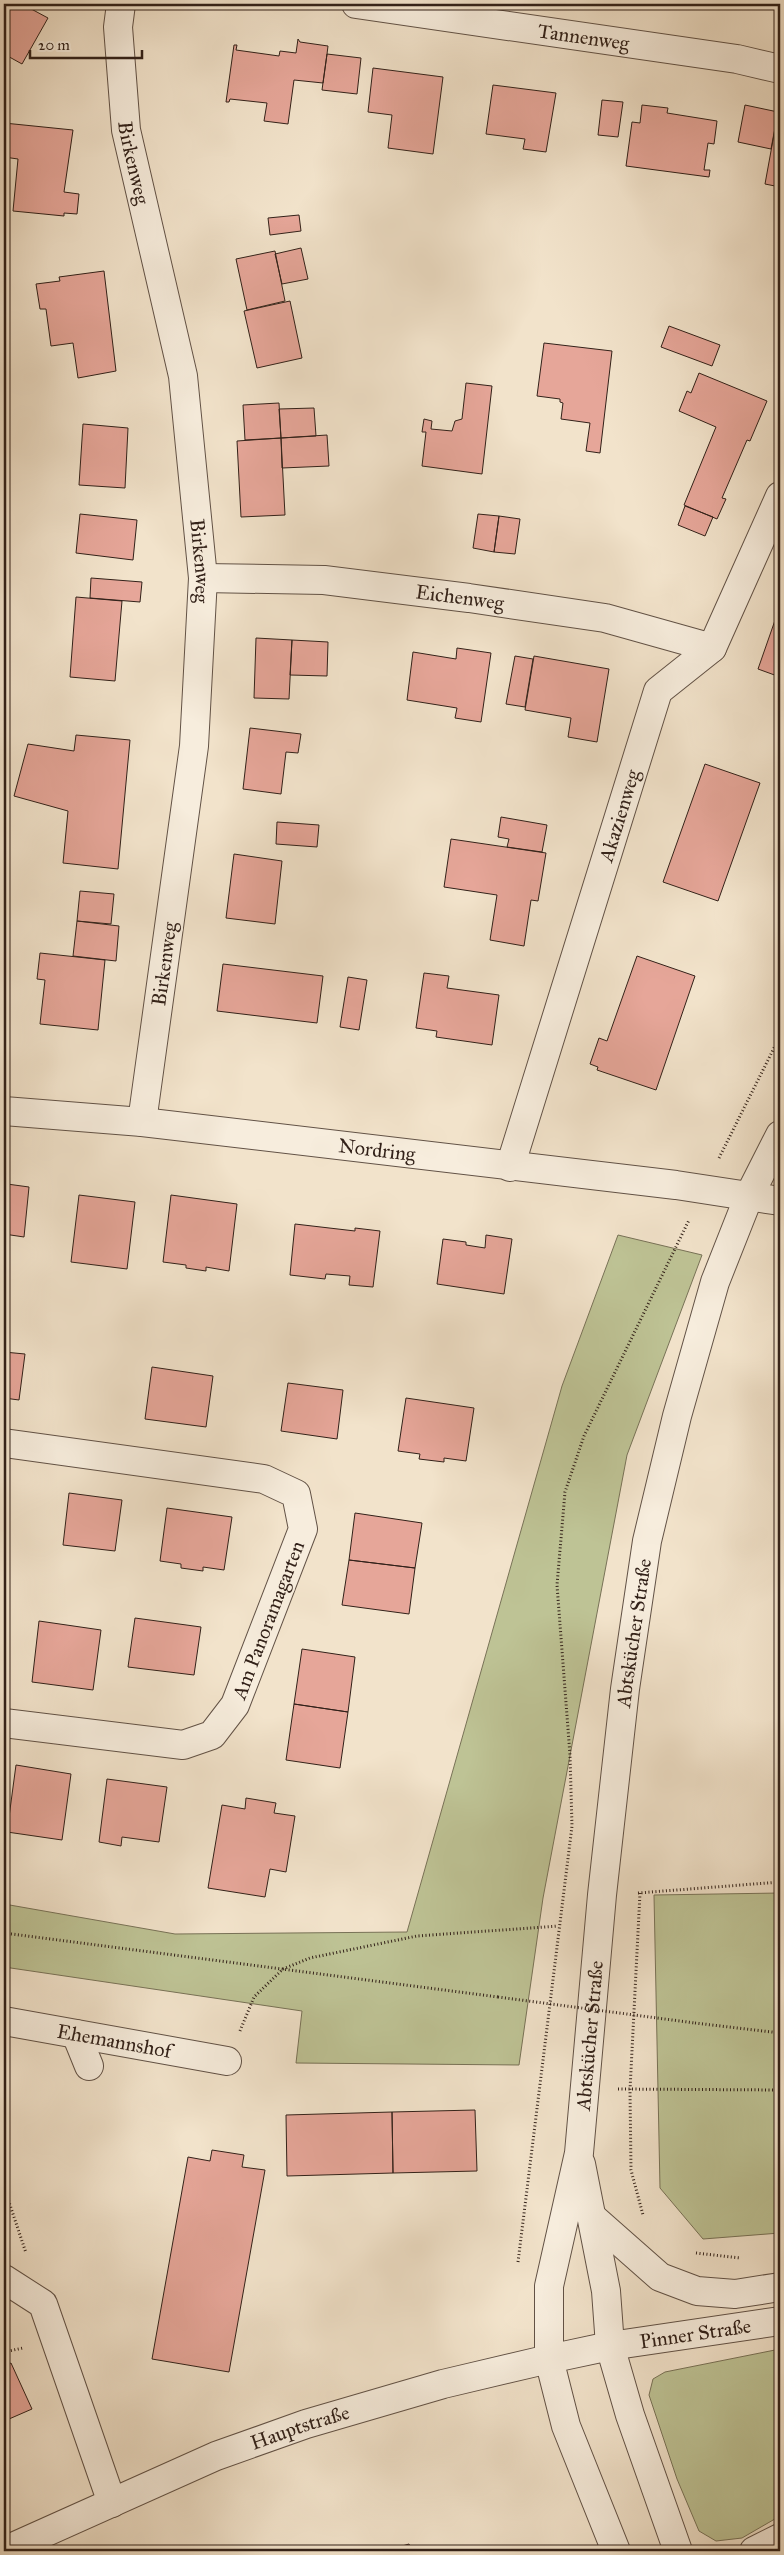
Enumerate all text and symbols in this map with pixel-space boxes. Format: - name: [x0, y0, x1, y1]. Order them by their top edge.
- street label: Tannenweg: [536, 18, 632, 56]
- scale bar: [30, 28, 142, 60]
- text: 20 m: [38, 36, 70, 54]
- street label: Birkenweg: [113, 120, 155, 207]
- street label: Birkenweg: [185, 518, 215, 605]
- street label: Eichenweg: [414, 579, 506, 616]
- street label: Akazienweg: [593, 766, 646, 866]
- street label: Birkenweg: [146, 920, 183, 1008]
- street label: Nordring: [337, 1133, 417, 1167]
- street label: Am Panoramagarten: [226, 1537, 310, 1704]
- street label: Abtskücher Straße: [611, 1557, 656, 1710]
- street label: Abtskücher Straße: [571, 1960, 608, 2112]
- street label: Ehemannshof: [55, 2019, 177, 2063]
- street label: Pinner Straße: [638, 2313, 752, 2353]
- street label: Hauptstraße: [247, 2400, 352, 2455]

